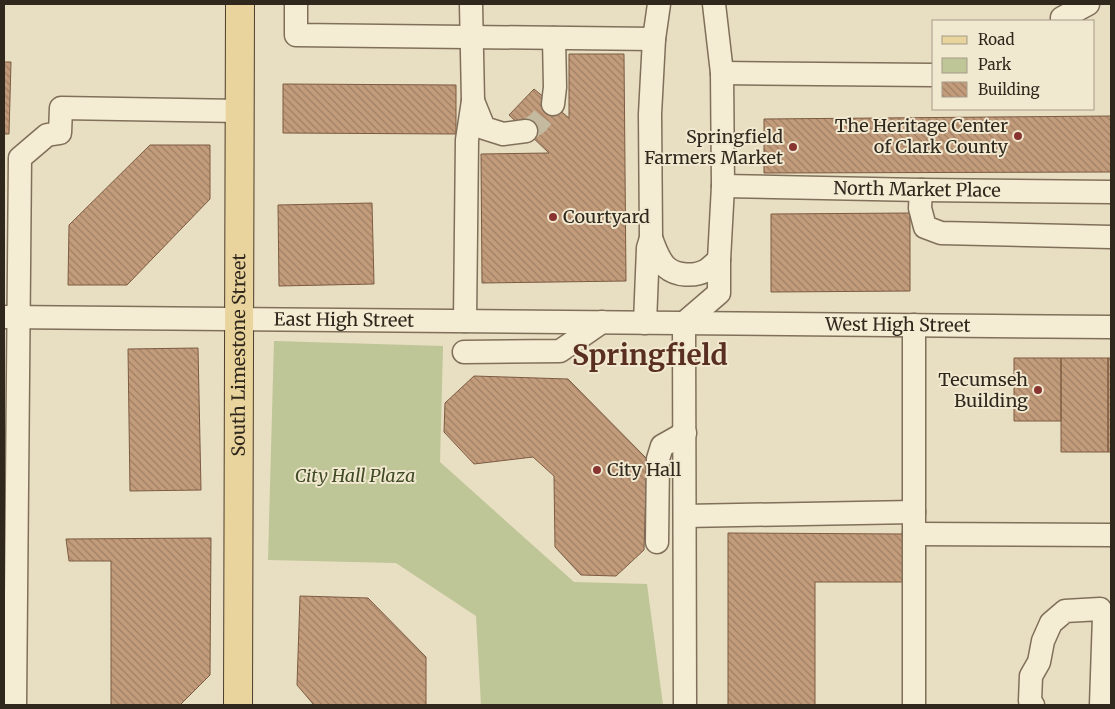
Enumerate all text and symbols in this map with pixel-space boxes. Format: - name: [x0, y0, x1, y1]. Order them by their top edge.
- legend: [932, 20, 1095, 110]
- text: Road: [978, 30, 1014, 49]
- text: Park: [978, 55, 1012, 74]
- text: Building: [978, 80, 1040, 99]
- place label: The Heritage Center of Clark County: [835, 114, 1009, 158]
- place label: Springfield Farmers Market: [644, 125, 783, 169]
- marker: The Heritage Center of Clark County: [1012, 130, 1024, 142]
- marker: Springfield Farmers Market: [787, 141, 799, 153]
- street label: North Market Place: [833, 176, 1001, 202]
- place label: Courtyard: [563, 205, 650, 228]
- marker: Courtyard: [547, 211, 559, 223]
- street label: South Limestone Street: [227, 253, 250, 457]
- street label: East High Street: [274, 307, 414, 332]
- street label: West High Street: [824, 312, 971, 337]
- district label: Springfield: [572, 337, 728, 373]
- place label: Tecumseh Building: [938, 368, 1028, 412]
- marker: Tecumseh Building: [1032, 384, 1044, 396]
- place label: City Hall: [607, 458, 682, 481]
- park label: City Hall Plaza: [295, 464, 415, 487]
- marker: City Hall: [591, 464, 603, 476]

